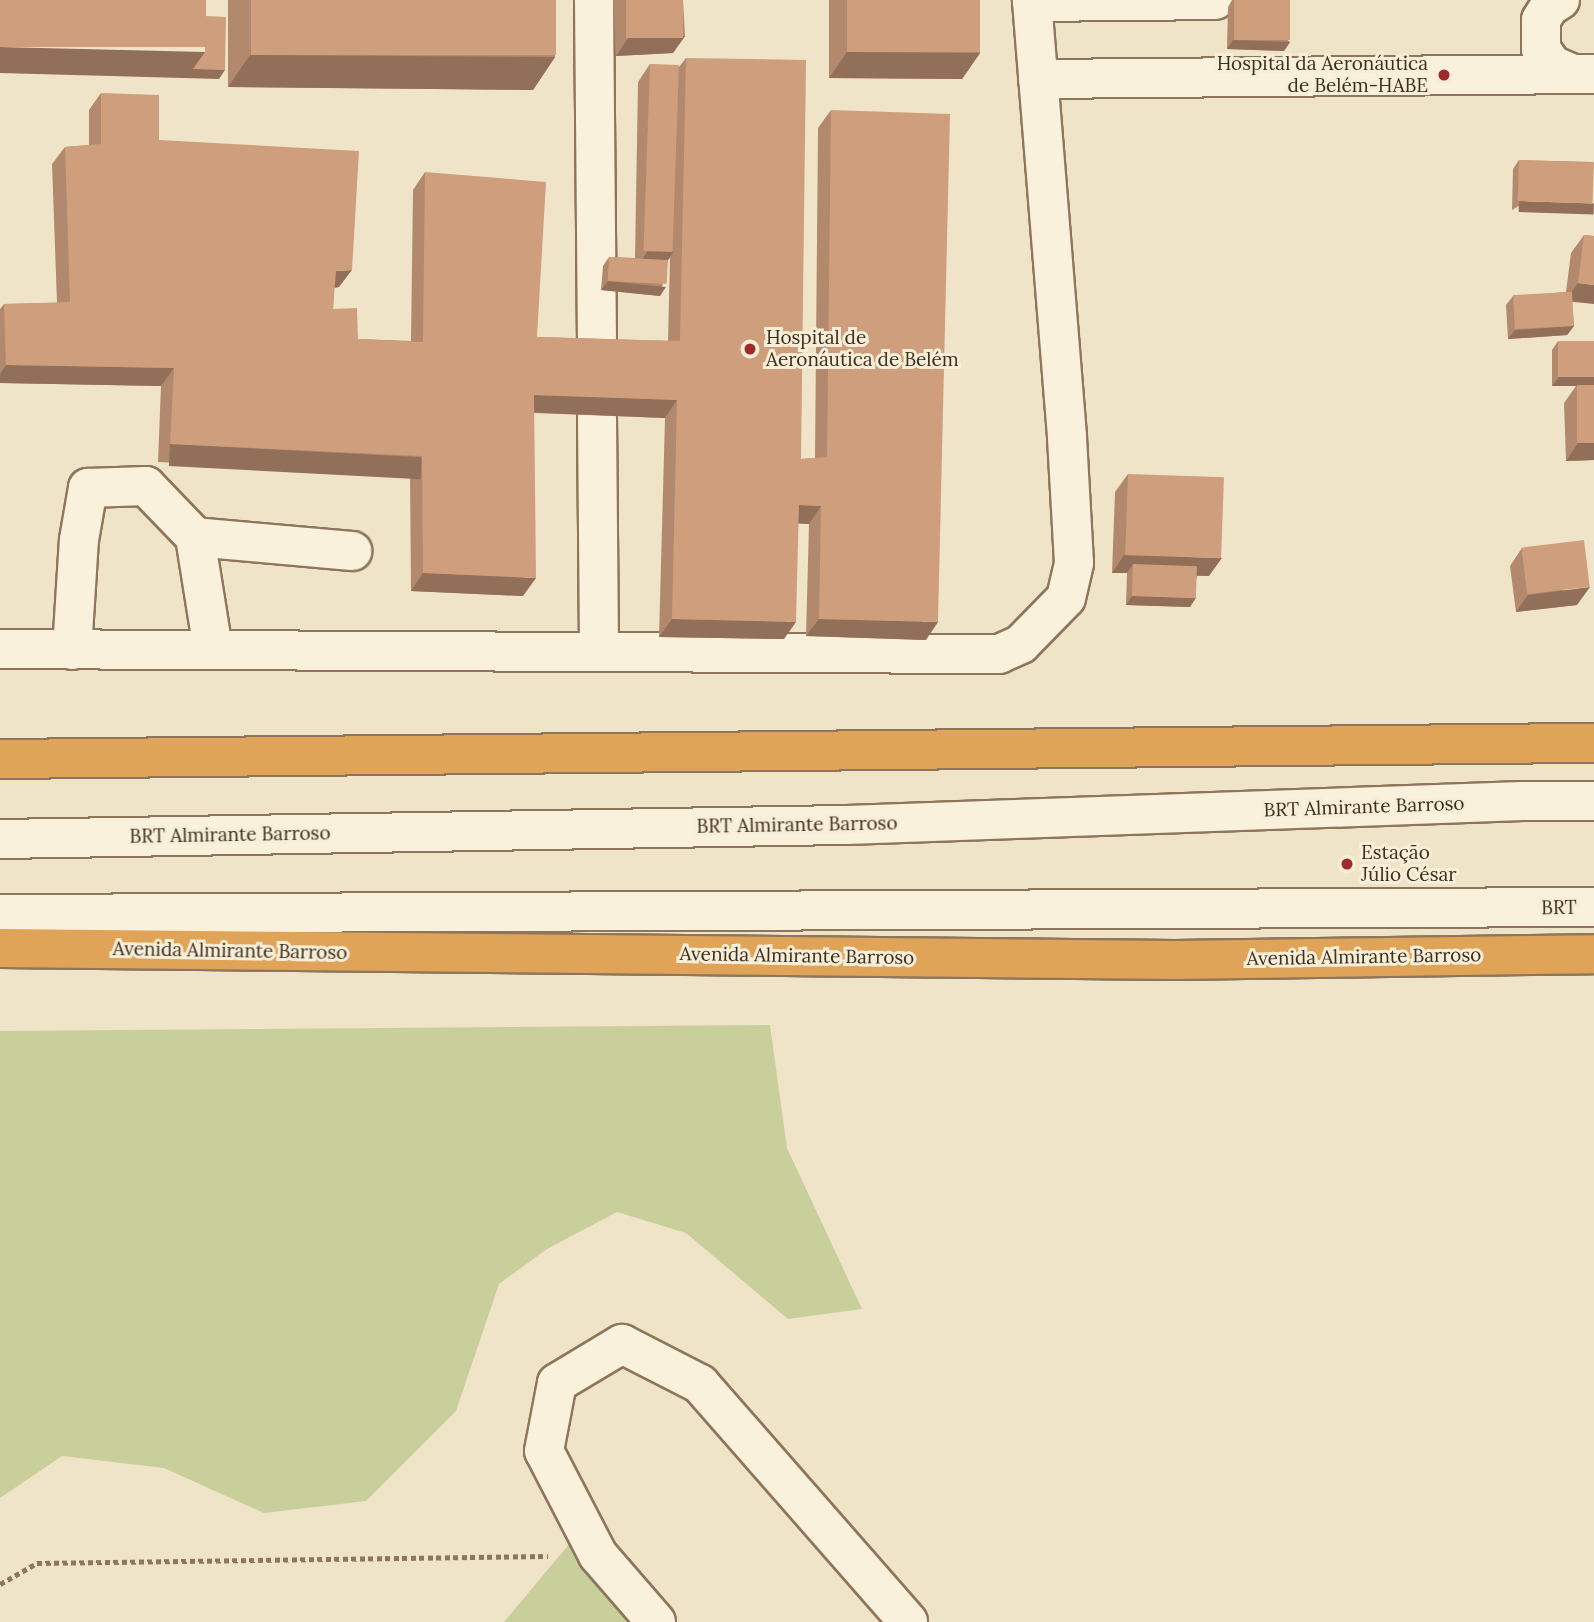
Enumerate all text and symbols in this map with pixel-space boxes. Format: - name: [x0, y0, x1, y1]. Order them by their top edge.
- place label: Hospital da Aeronáutica de Belém-HABE: [1217, 53, 1428, 97]
- marker: Hospital da Aeronáutica de Belém-HABE: [1434, 65, 1454, 85]
- place label: Hospital de Aeronáutica de Belém: [766, 327, 959, 371]
- marker: Hospital de Aeronáutica de Belém: [740, 339, 760, 359]
- street label: BRT Almirante Barroso: [1263, 792, 1465, 822]
- street label: BRT Almirante Barroso: [696, 812, 898, 838]
- street label: BRT Almirante Barroso: [129, 822, 331, 848]
- place label: Estação Júlio César: [1361, 842, 1456, 886]
- marker: Estação Júlio César: [1339, 856, 1355, 872]
- street label: BRT: [1541, 896, 1577, 920]
- street label: Avenida Almirante Barroso: [113, 938, 347, 964]
- street label: Avenida Almirante Barroso: [680, 943, 914, 969]
- street label: Avenida Almirante Barroso: [1247, 944, 1481, 970]

